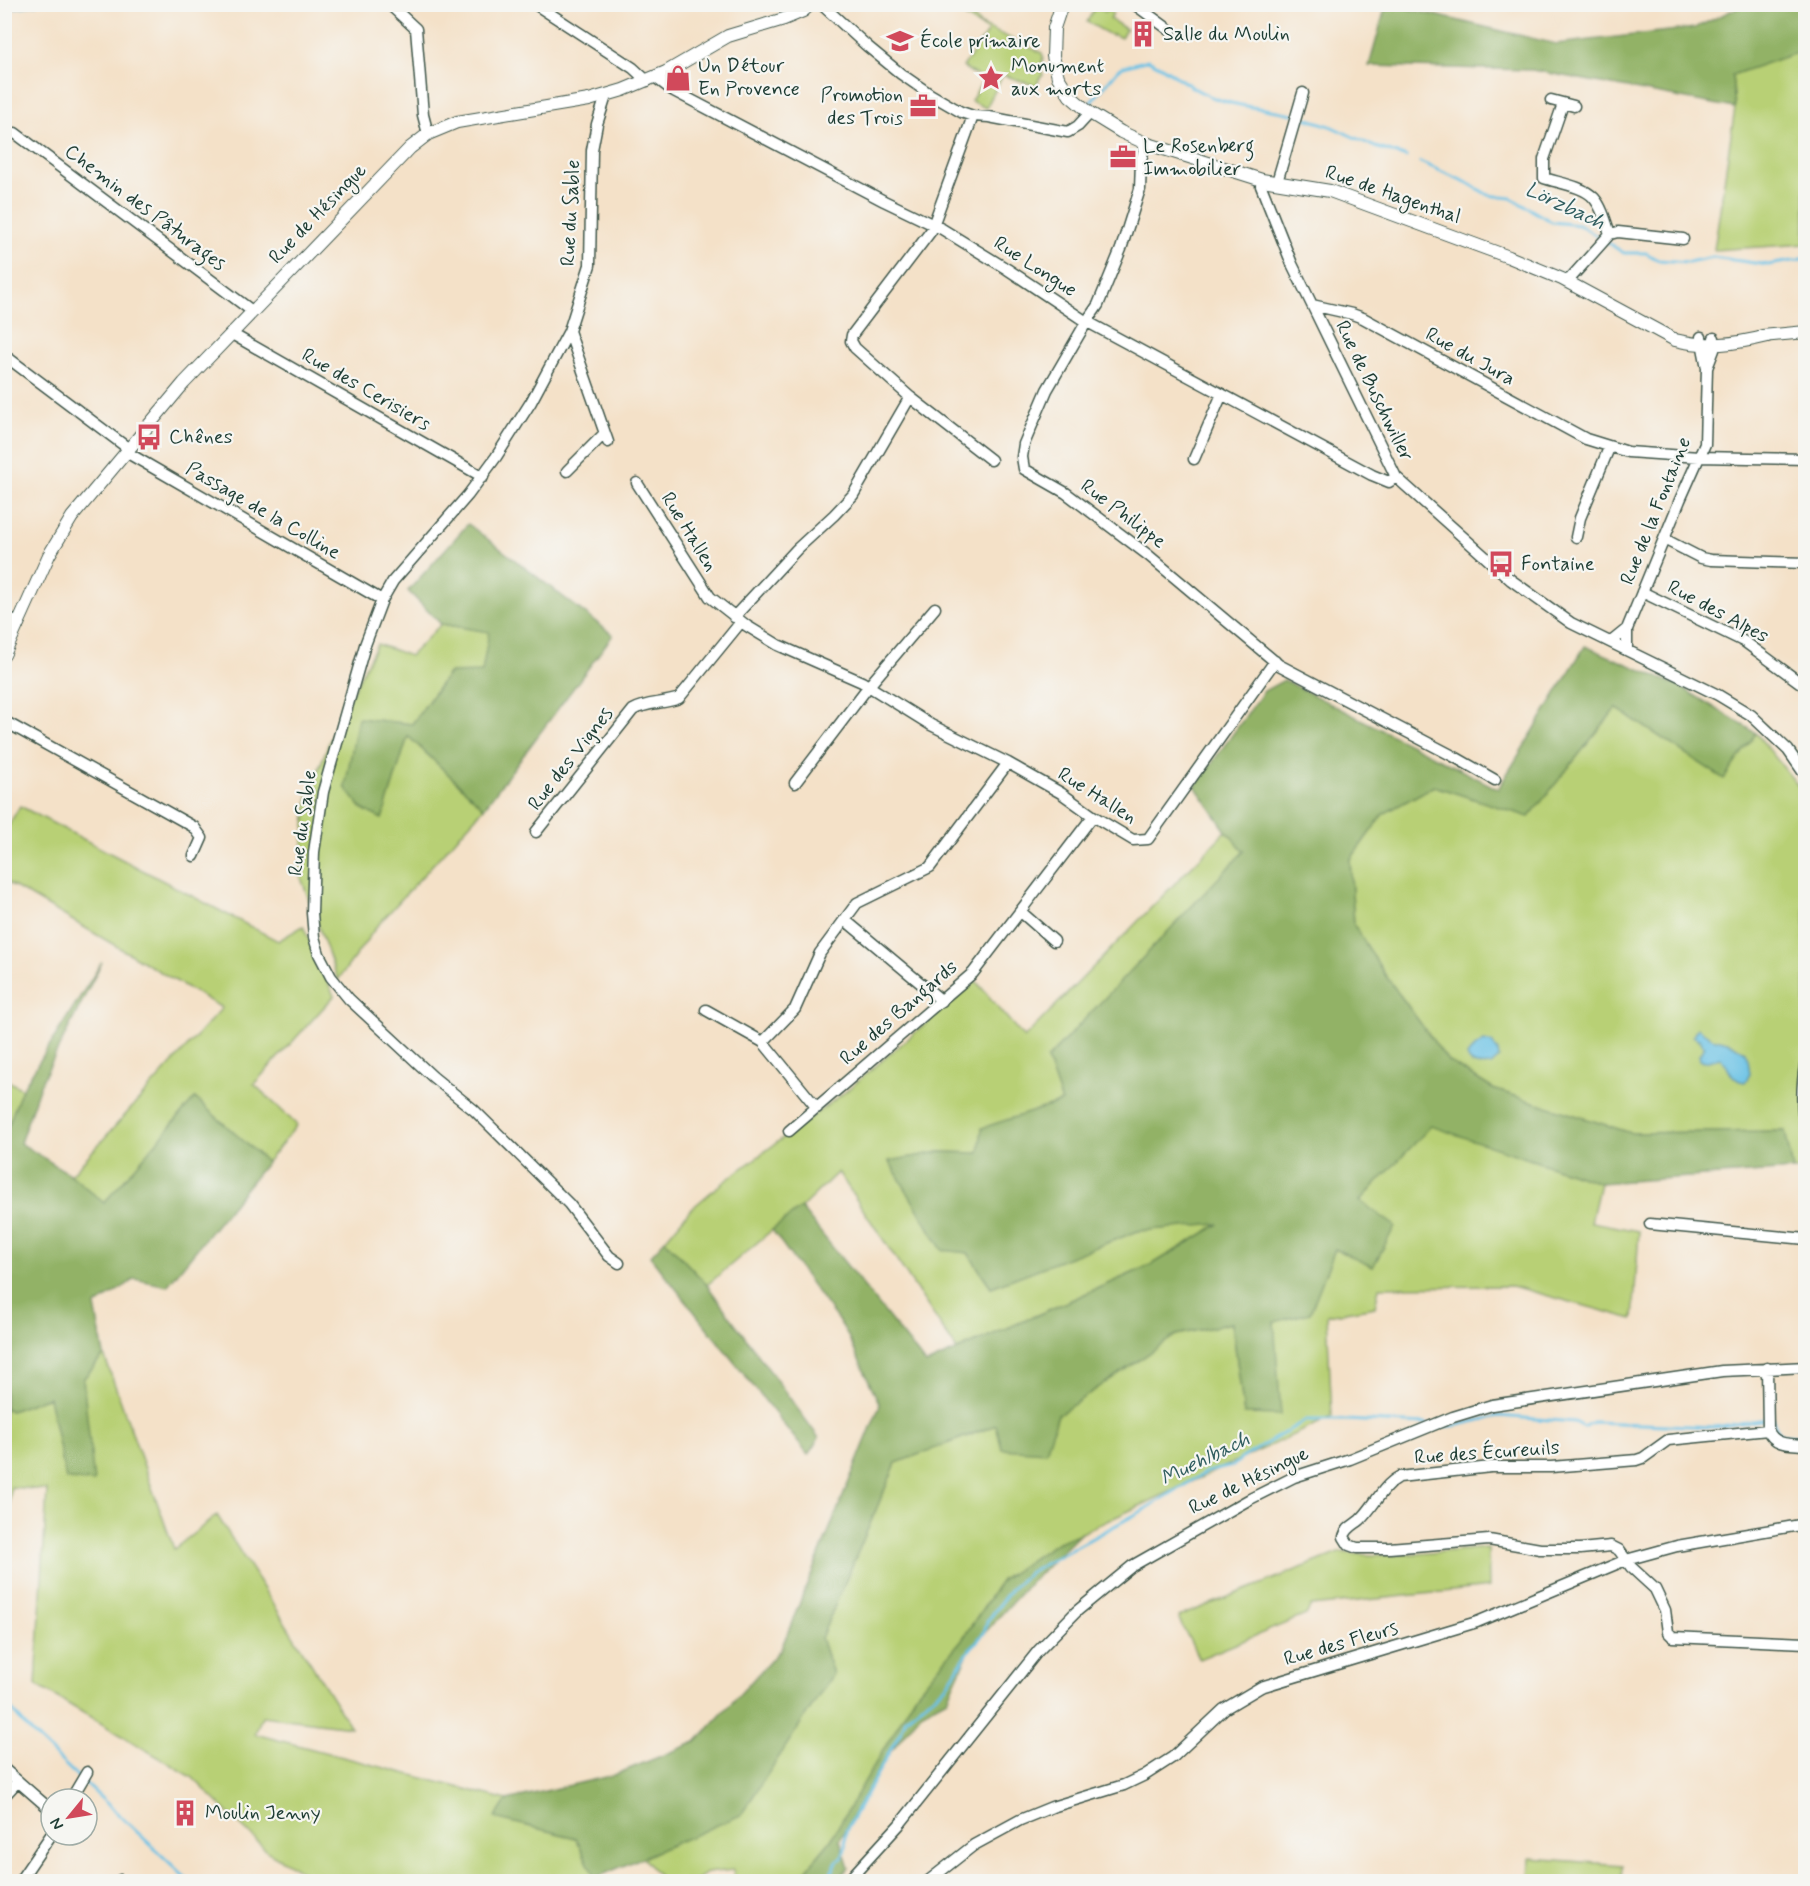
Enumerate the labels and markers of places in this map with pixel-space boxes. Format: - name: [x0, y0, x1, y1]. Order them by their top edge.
- building icon: Salle du Moulin: [1128, 19, 1158, 49]
- place label: Salle du Moulin: [1163, 21, 1290, 48]
- school or university icon: École primaire: [885, 26, 915, 56]
- place label: École primaire: [920, 28, 1040, 55]
- place label: Un Détour En Provence: [698, 53, 800, 103]
- place label: Monument aux morts: [1011, 53, 1104, 103]
- shop icon: Un Détour En Provence: [663, 63, 693, 93]
- place icon: Monument aux morts: [976, 63, 1006, 93]
- place label: Promotion des Trois: [820, 82, 903, 132]
- office icon: Promotion des Trois: [908, 91, 938, 121]
- place label: Le Rosenberg Immobilier: [1143, 133, 1254, 183]
- office icon: Le Rosenberg Immobilier: [1108, 142, 1138, 172]
- bus stop icon: Chênes: [134, 422, 164, 452]
- place label: Chênes: [169, 424, 233, 451]
- bus stop icon: Fontaine: [1486, 549, 1516, 579]
- place label: Fontaine: [1521, 551, 1595, 578]
- building icon: Moulin Jenny: [170, 1798, 200, 1828]
- place label: Moulin Jenny: [205, 1800, 321, 1827]

